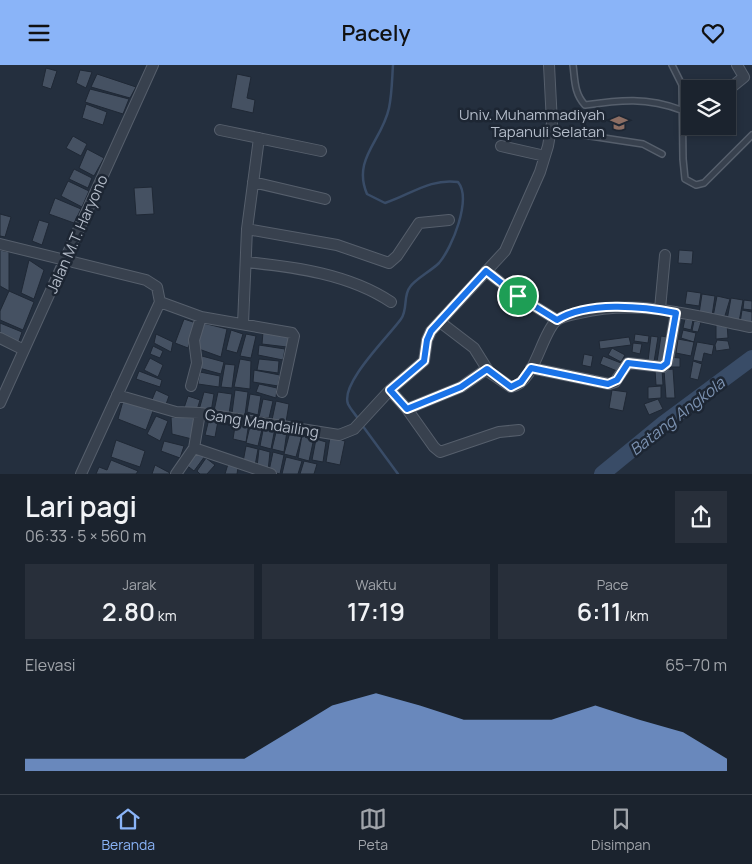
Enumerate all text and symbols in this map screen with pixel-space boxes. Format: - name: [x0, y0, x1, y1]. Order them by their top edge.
- text: Pacely: [341, 18, 411, 48]
- icon: menu: [25, 19, 53, 47]
- icon: heart: [699, 19, 727, 47]
- map controls: [681, 80, 736, 135]
- button: layers: [681, 80, 736, 135]
- place label: Univ. Muhammadiyah Tapanuli Selatan: [459, 104, 605, 142]
- school or university icon: Univ. Muhammadiyah Tapanuli Selatan: [609, 113, 629, 133]
- street label: Jalan M.T. Haryono: [41, 171, 113, 297]
- pin: [497, 275, 539, 317]
- icon: arrive: [504, 282, 532, 310]
- water label: Batang Angkola: [625, 371, 730, 460]
- street label: Gang Mandailing: [204, 404, 320, 442]
- text: Lari pagi: [25, 487, 137, 525]
- button: share: [675, 491, 727, 543]
- text: 06:33 · 5 × 560 m: [25, 525, 146, 547]
- text: Jarak: [122, 575, 156, 594]
- text: Waktu: [355, 575, 397, 594]
- text: Pace: [597, 575, 628, 594]
- text: 2.80: [102, 594, 155, 629]
- text: 17:19: [347, 594, 405, 629]
- text: 6:11: [577, 594, 622, 629]
- text: km: [155, 606, 177, 625]
- text: /km: [622, 606, 649, 625]
- text: Elevasi: [25, 654, 76, 676]
- text: 65–70 m: [665, 654, 727, 676]
- tab: Beranda: [101, 805, 155, 854]
- tab: Peta: [358, 805, 388, 854]
- tab: Disimpan: [591, 805, 651, 854]

